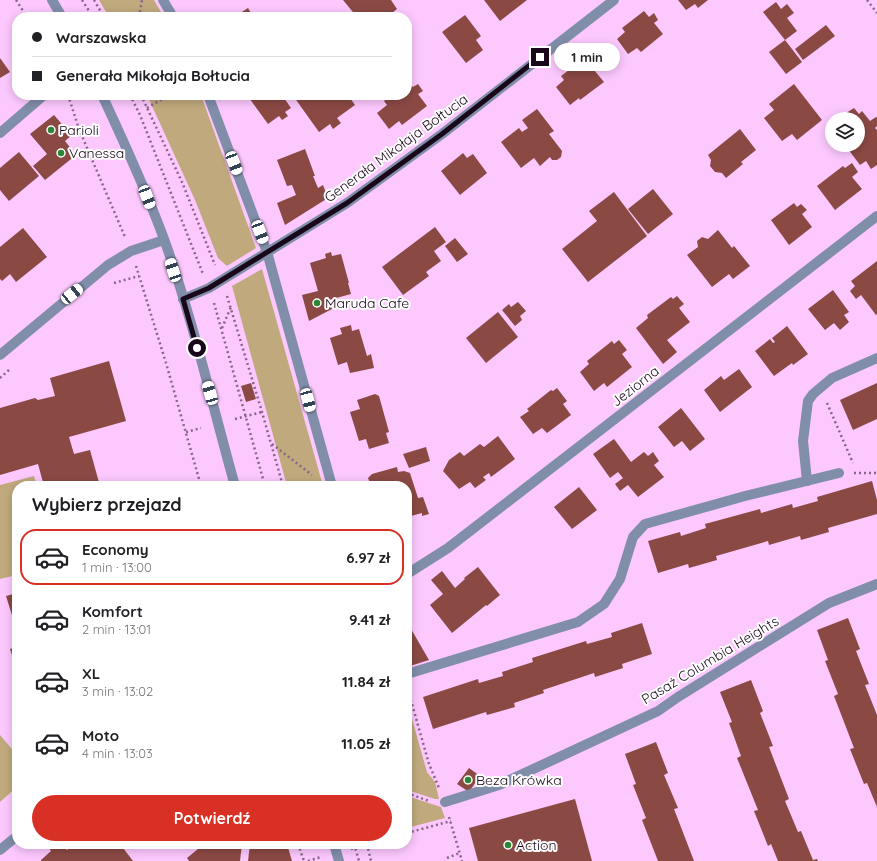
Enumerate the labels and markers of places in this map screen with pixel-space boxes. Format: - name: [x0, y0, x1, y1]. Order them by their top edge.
- place label: Parioli: [59, 121, 99, 139]
- marker: Parioli: [46, 125, 56, 135]
- place label: Vanessa: [69, 144, 124, 162]
- marker: Vanessa: [56, 148, 66, 158]
- place label: Maruda Cafe: [325, 294, 409, 312]
- marker: Maruda Cafe: [312, 298, 322, 308]
- place label: Beza Krówka: [476, 771, 562, 789]
- marker: Beza Krówka: [463, 775, 473, 785]
- place label: Action: [516, 836, 557, 854]
- marker: Action: [503, 840, 513, 850]

